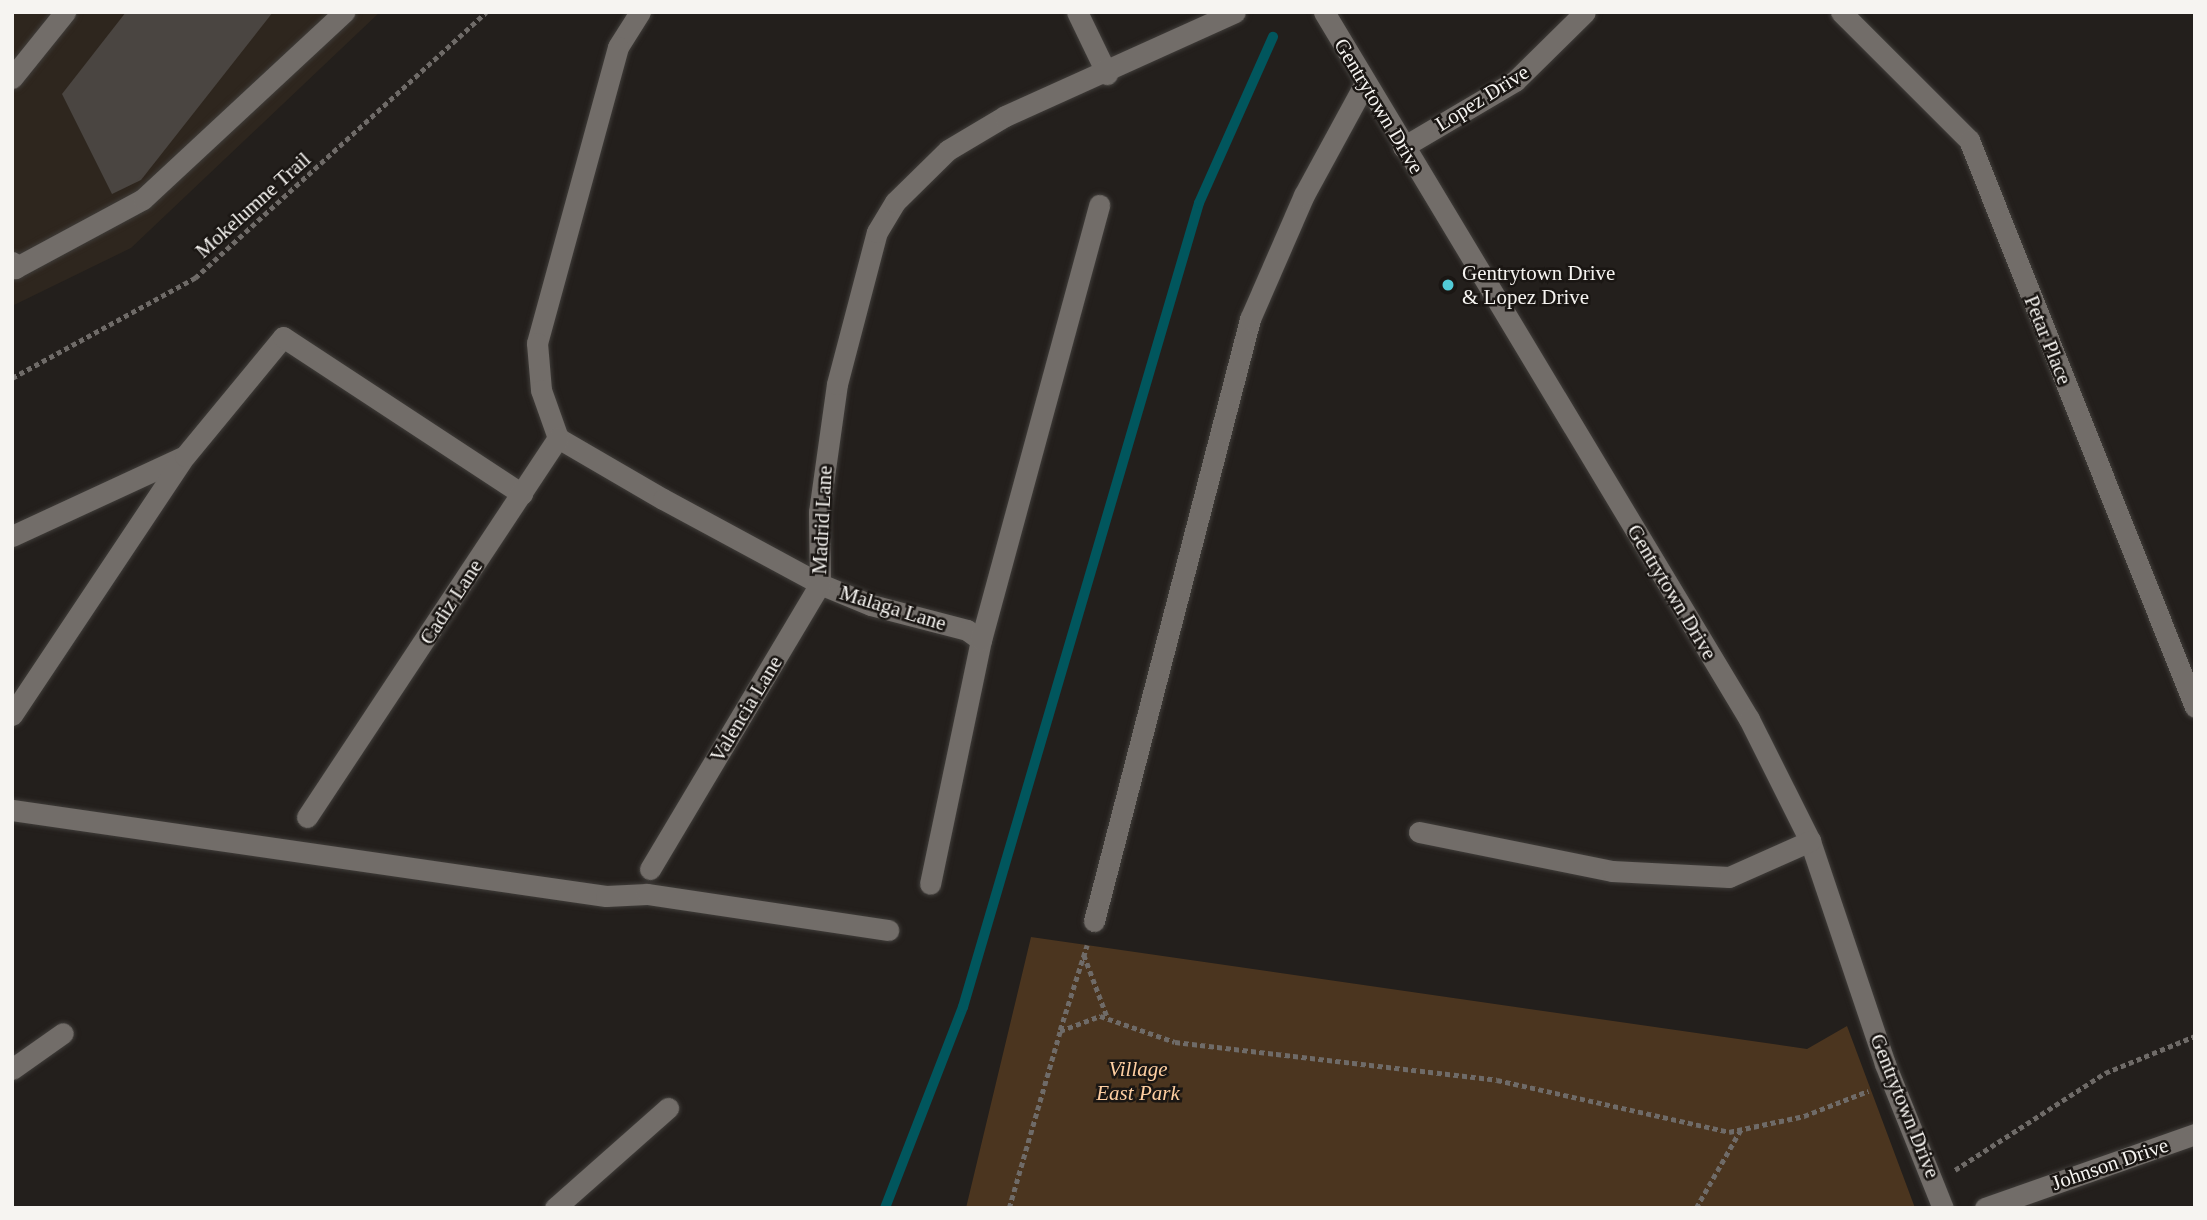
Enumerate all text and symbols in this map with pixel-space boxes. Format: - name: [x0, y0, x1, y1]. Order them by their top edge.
- street label: Gentrytown Drive: [1329, 34, 1429, 178]
- street label: Lopez Drive: [1431, 59, 1533, 137]
- street label: Mokelumne Trail: [190, 147, 316, 263]
- place label: Gentrytown Drive & Lopez Drive: [1462, 260, 1615, 310]
- marker: Gentrytown Drive & Lopez Drive: [1440, 277, 1456, 293]
- street label: Petar Place: [2019, 292, 2077, 388]
- street label: Madrid Lane: [807, 465, 837, 575]
- street label: Gentrytown Drive: [1622, 520, 1722, 664]
- street label: Cadiz Lane: [414, 555, 488, 649]
- street label: Malaga Lane: [837, 580, 949, 636]
- street label: Valencia Lane: [704, 651, 788, 767]
- street label: Gentrytown Drive: [1865, 1030, 1945, 1182]
- park label: Village East Park: [1096, 1056, 1180, 1106]
- street label: Johnson Drive: [2048, 1132, 2172, 1196]

